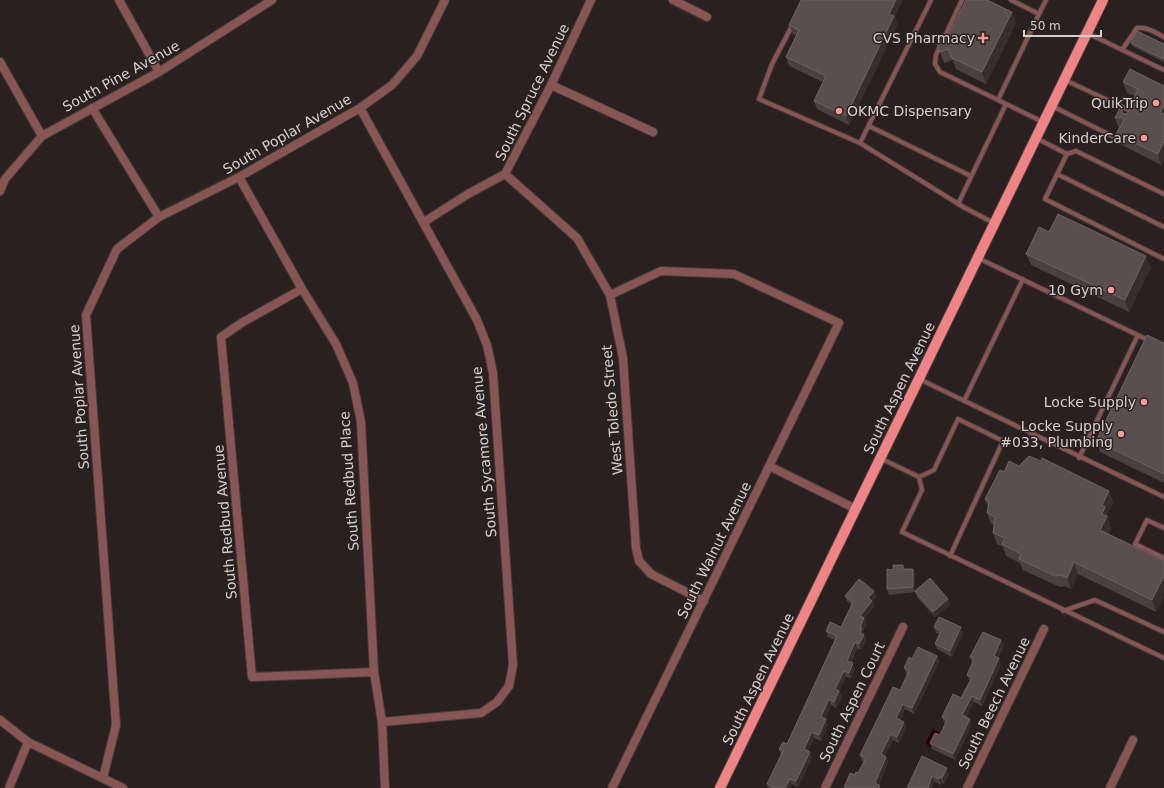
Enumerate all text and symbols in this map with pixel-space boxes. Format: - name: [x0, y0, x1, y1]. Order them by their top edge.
- scale bar: [1024, 12, 1101, 38]
- text: 50 m: [1030, 19, 1061, 33]
- street label: South Spruce Avenue: [492, 21, 572, 163]
- place label: CVS Pharmacy: [873, 30, 975, 46]
- marker: CVS Pharmacy: [978, 33, 988, 43]
- street label: South Pine Avenue: [60, 37, 182, 115]
- street label: South Poplar Avenue: [220, 91, 354, 177]
- place label: QuikTrip: [1091, 95, 1148, 111]
- marker: QuikTrip: [1151, 98, 1161, 108]
- place label: OKMC Dispensary: [847, 103, 972, 119]
- marker: OKMC Dispensary: [834, 106, 844, 116]
- place label: KinderCare: [1058, 130, 1136, 146]
- marker: KinderCare: [1139, 133, 1149, 143]
- place label: 10 Gym: [1048, 282, 1103, 298]
- marker: 10 Gym: [1106, 285, 1116, 295]
- street label: South Aspen Avenue: [860, 319, 938, 457]
- street label: South Poplar Avenue: [66, 324, 92, 470]
- street label: West Toledo Street: [598, 344, 626, 476]
- street label: South Sycamore Avenue: [469, 366, 499, 538]
- place label: Locke Supply: [1044, 394, 1136, 410]
- marker: Locke Supply: [1139, 397, 1149, 407]
- street label: South Redbud Place: [336, 411, 362, 551]
- place label: Locke Supply #033, Plumbing: [1000, 418, 1113, 450]
- marker: Locke Supply #033, Plumbing: [1116, 429, 1126, 439]
- street label: South Redbud Avenue: [210, 444, 240, 600]
- street label: South Walnut Avenue: [674, 479, 754, 621]
- street label: South Aspen Avenue: [719, 610, 797, 748]
- street label: South Beech Avenue: [955, 634, 1033, 772]
- street label: South Aspen Court: [816, 639, 888, 765]

